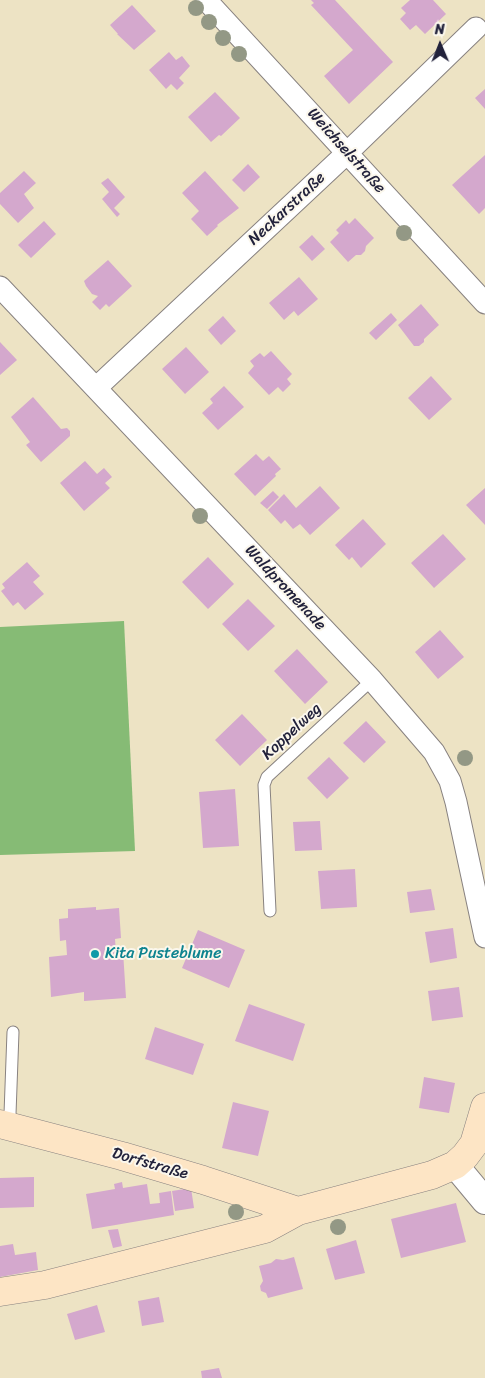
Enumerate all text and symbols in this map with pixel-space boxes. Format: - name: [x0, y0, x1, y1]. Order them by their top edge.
- text: N: [435, 17, 445, 42]
- north arrow: [415, 20, 465, 70]
- street label: Weichselstraße: [303, 105, 389, 197]
- street label: Neckarstraße: [244, 168, 330, 250]
- street label: Waldpromenade: [241, 541, 329, 635]
- street label: Koppelweg: [258, 700, 326, 764]
- place label: Kita Pusteblume: [105, 944, 221, 964]
- marker: Kita Pusteblume: [89, 948, 101, 960]
- street label: Dorfstraße: [110, 1144, 190, 1184]

